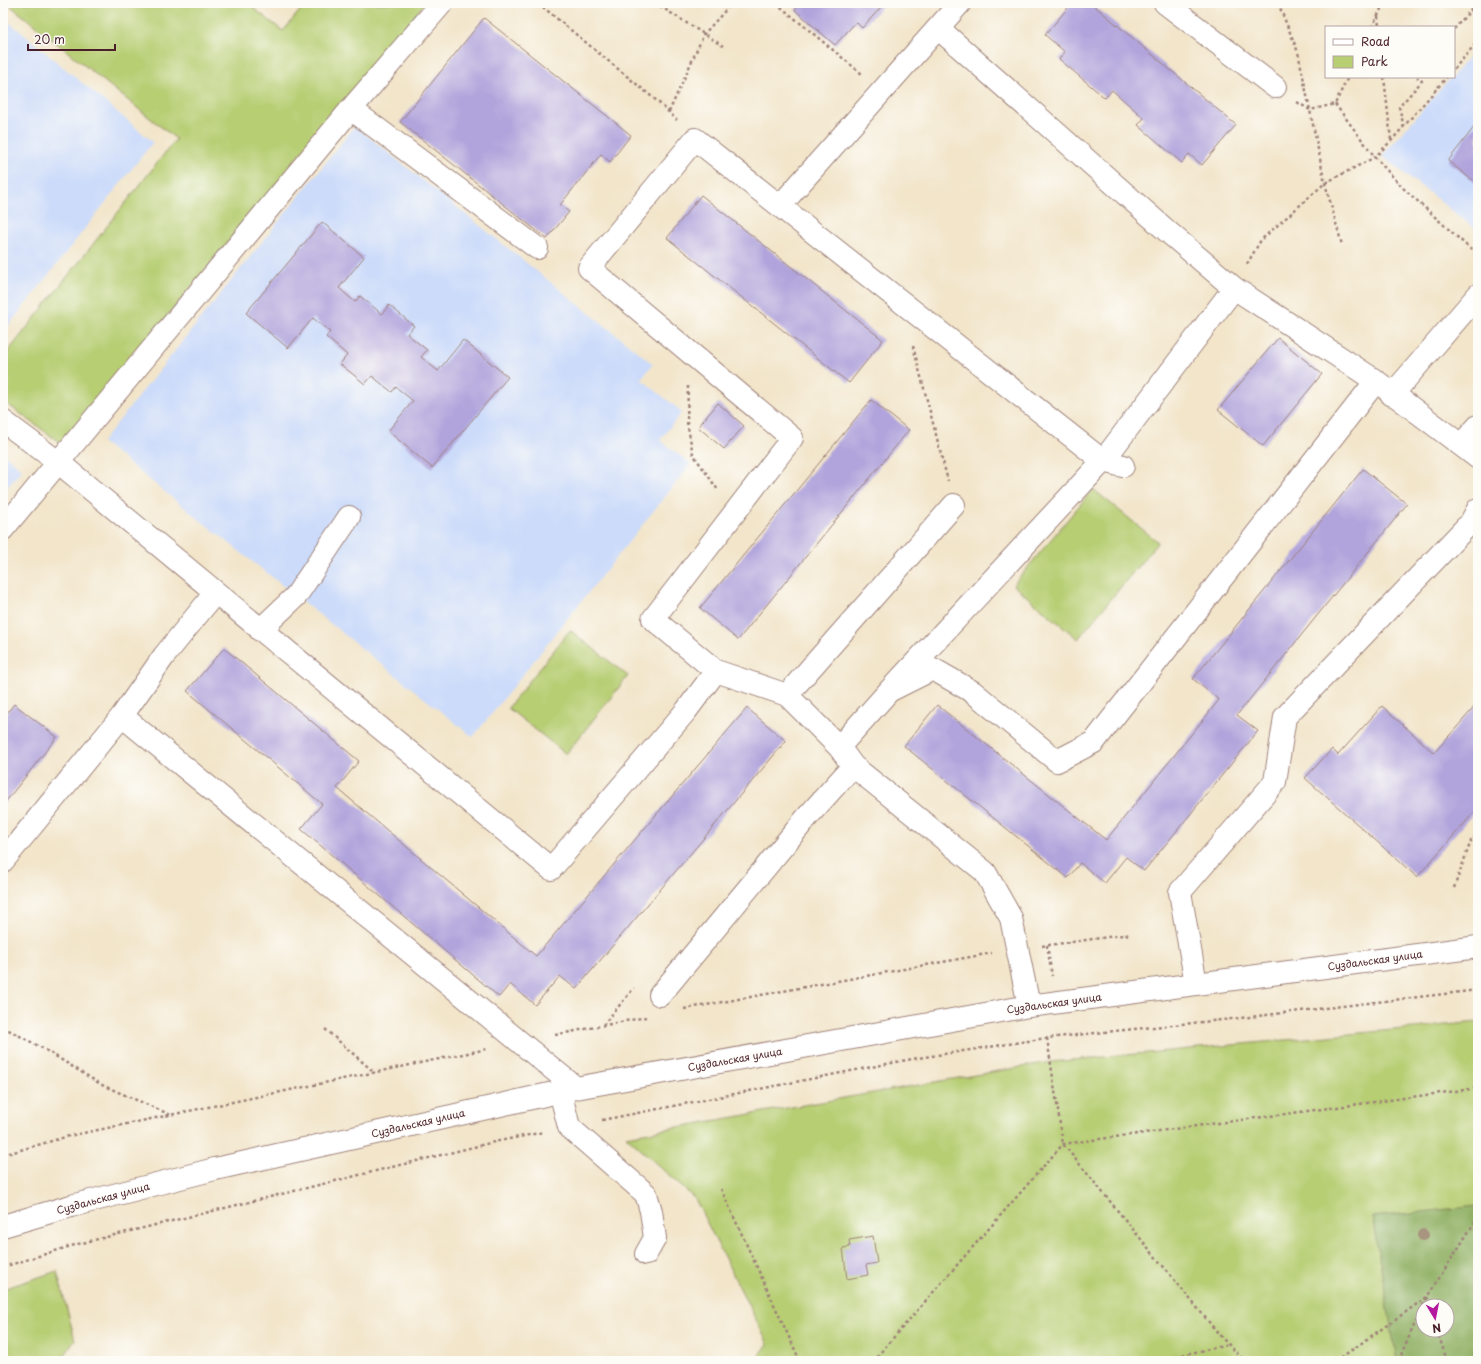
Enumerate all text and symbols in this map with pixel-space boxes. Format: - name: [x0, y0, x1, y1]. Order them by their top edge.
- scale bar: [28, 26, 115, 52]
- legend: [1325, 26, 1455, 78]
- text: 20 m: [34, 30, 65, 48]
- text: Road: [1361, 32, 1390, 50]
- text: Park: [1361, 52, 1388, 70]
- street label: Суздальская улица: [1327, 945, 1424, 975]
- street label: Суздальская улица: [1006, 988, 1103, 1018]
- street label: Суздальская улица: [686, 1043, 784, 1075]
- street label: Суздальская улица: [370, 1104, 467, 1142]
- street label: Суздальская улица: [55, 1178, 152, 1218]
- north arrow: [1415, 1298, 1455, 1338]
- text: N: [1431, 1319, 1443, 1338]

